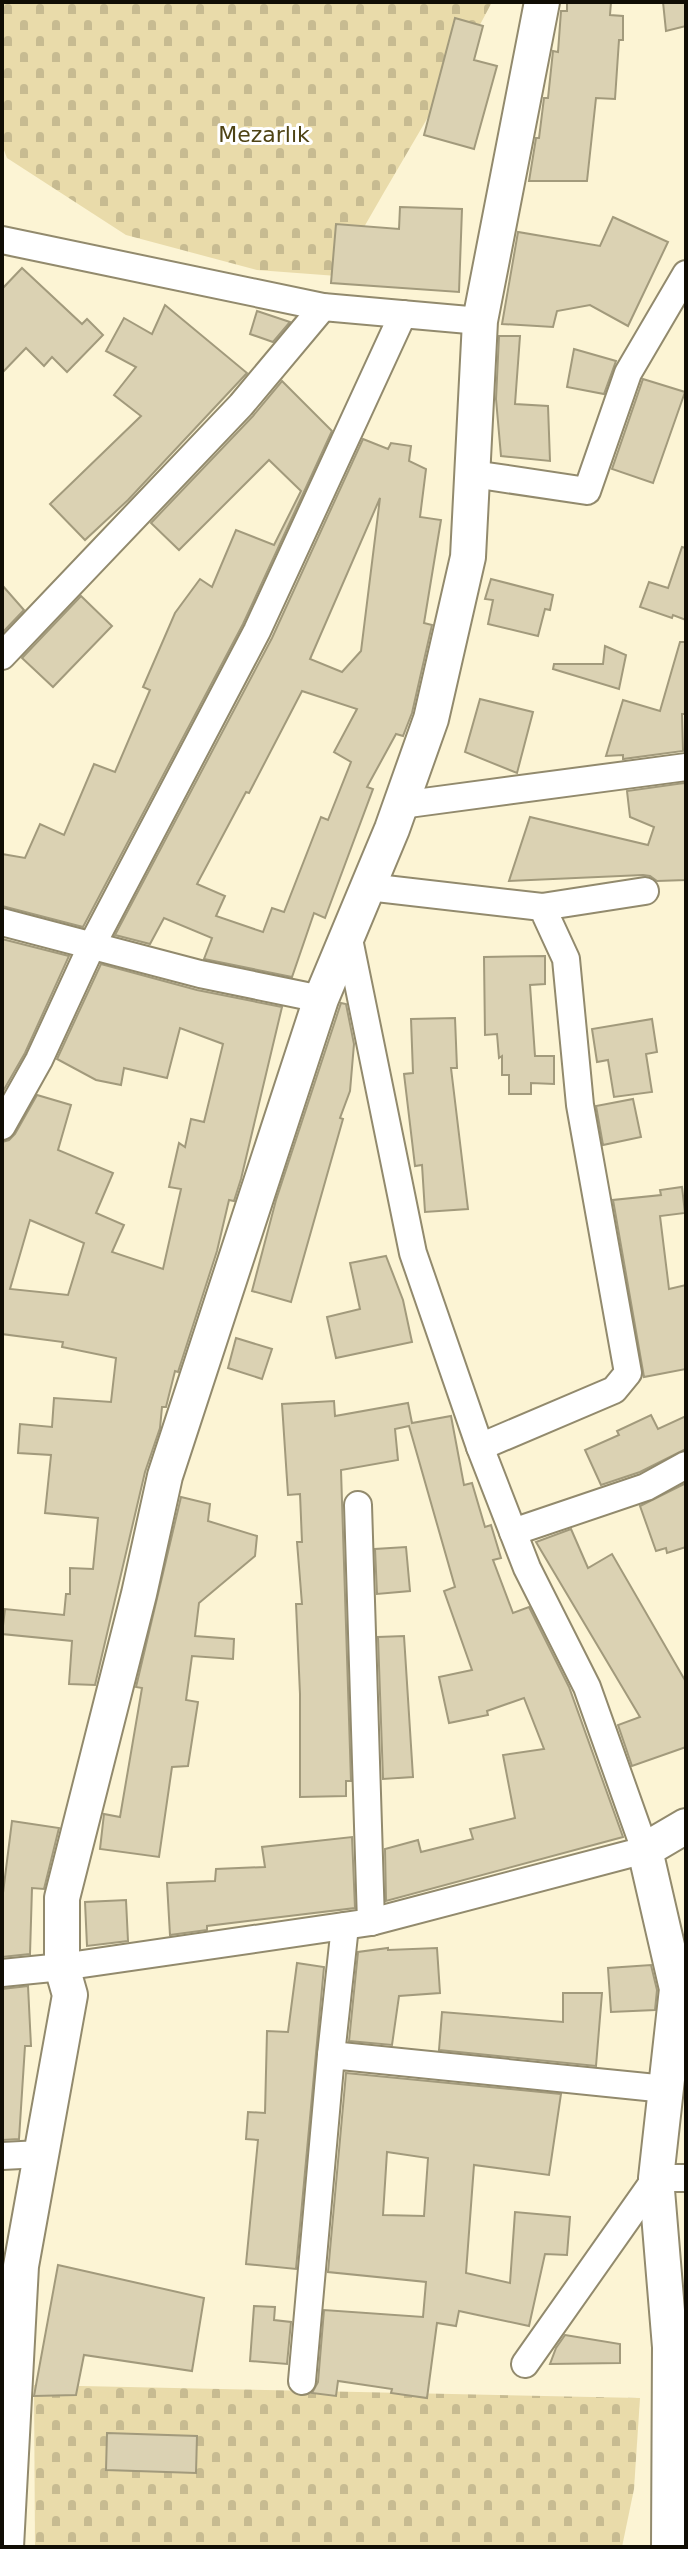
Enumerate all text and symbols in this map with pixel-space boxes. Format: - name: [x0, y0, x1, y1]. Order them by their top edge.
- park label: Mezarlık: [218, 122, 310, 147]

